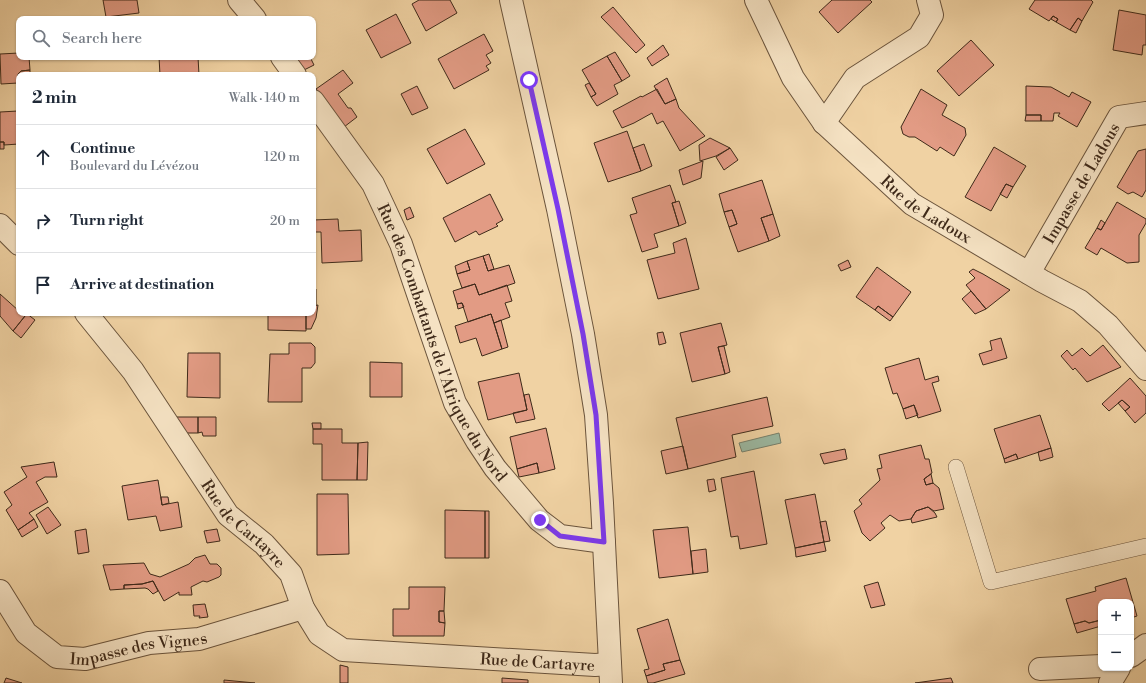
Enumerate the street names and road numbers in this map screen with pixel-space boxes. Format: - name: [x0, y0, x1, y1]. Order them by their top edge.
- street label: Impasse de Ladous: [1039, 119, 1125, 247]
- street label: Rue de Ladoux: [876, 171, 975, 248]
- street label: Rue des Combattants de l'Afrique du Nord: [373, 201, 511, 486]
- street label: Rue de Cartayre: [196, 476, 290, 572]
- street label: Impasse des Vignes: [69, 628, 210, 670]
- street label: Rue de Cartayre: [479, 649, 595, 676]

